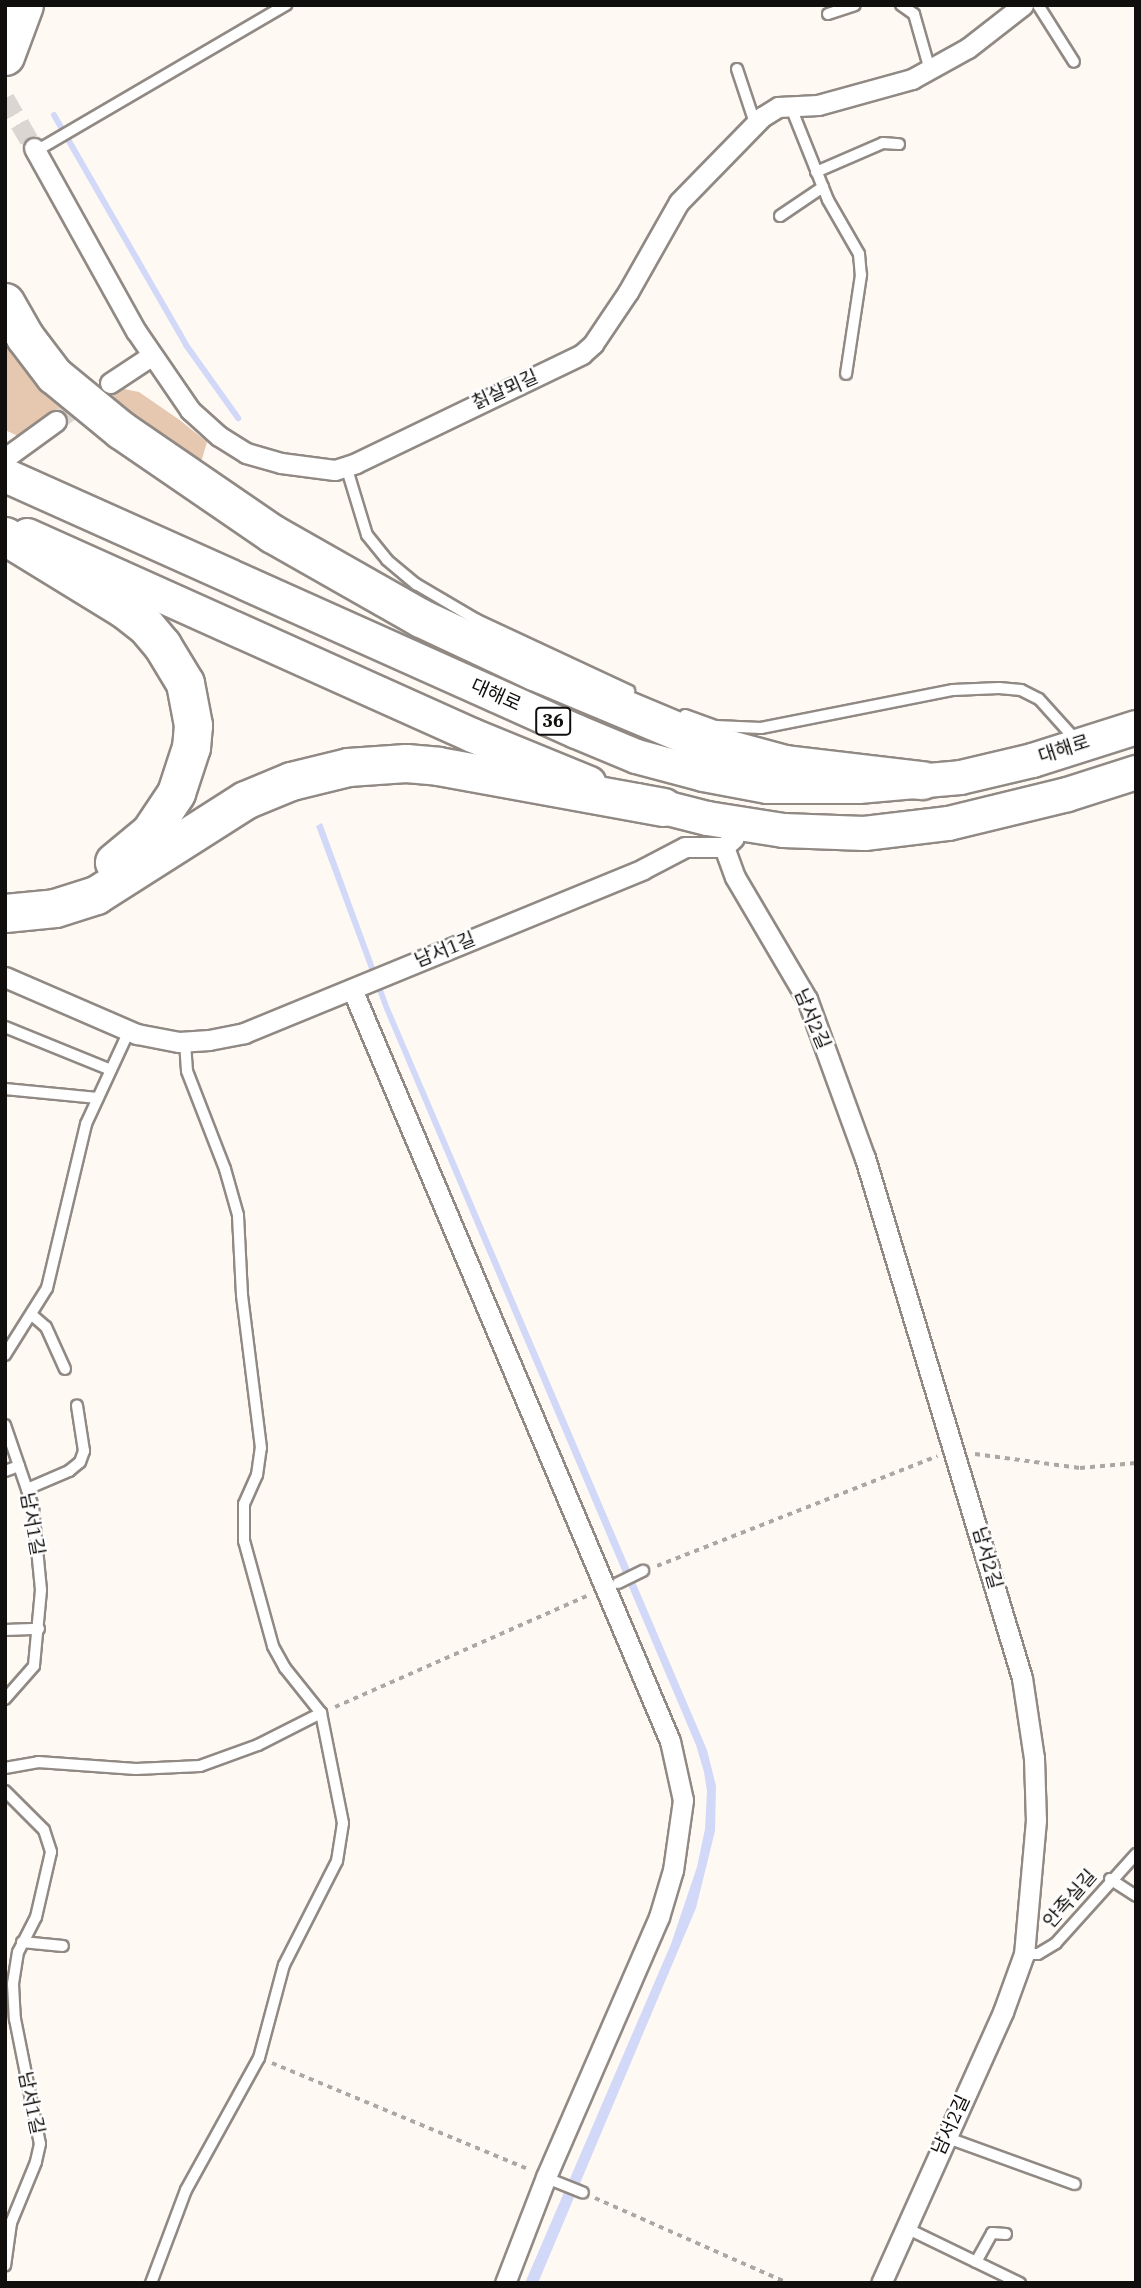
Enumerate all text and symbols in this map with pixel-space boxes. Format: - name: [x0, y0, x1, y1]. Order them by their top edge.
- street label: 칡살뫼길: [468, 365, 542, 415]
- street label: 대해로: [467, 674, 525, 716]
- road number: 36: [534, 706, 572, 736]
- street label: 대해로: [1036, 730, 1092, 768]
- street label: 남서1길: [411, 927, 479, 973]
- street label: 남서2길: [789, 985, 835, 1053]
- street label: 남서1길: [15, 1491, 49, 1557]
- street label: 남서2길: [967, 1524, 1007, 1592]
- street label: 안족실길: [1038, 1865, 1102, 1933]
- street label: 남서1길: [13, 2069, 49, 2137]
- street label: 남서2길: [927, 2091, 975, 2159]

